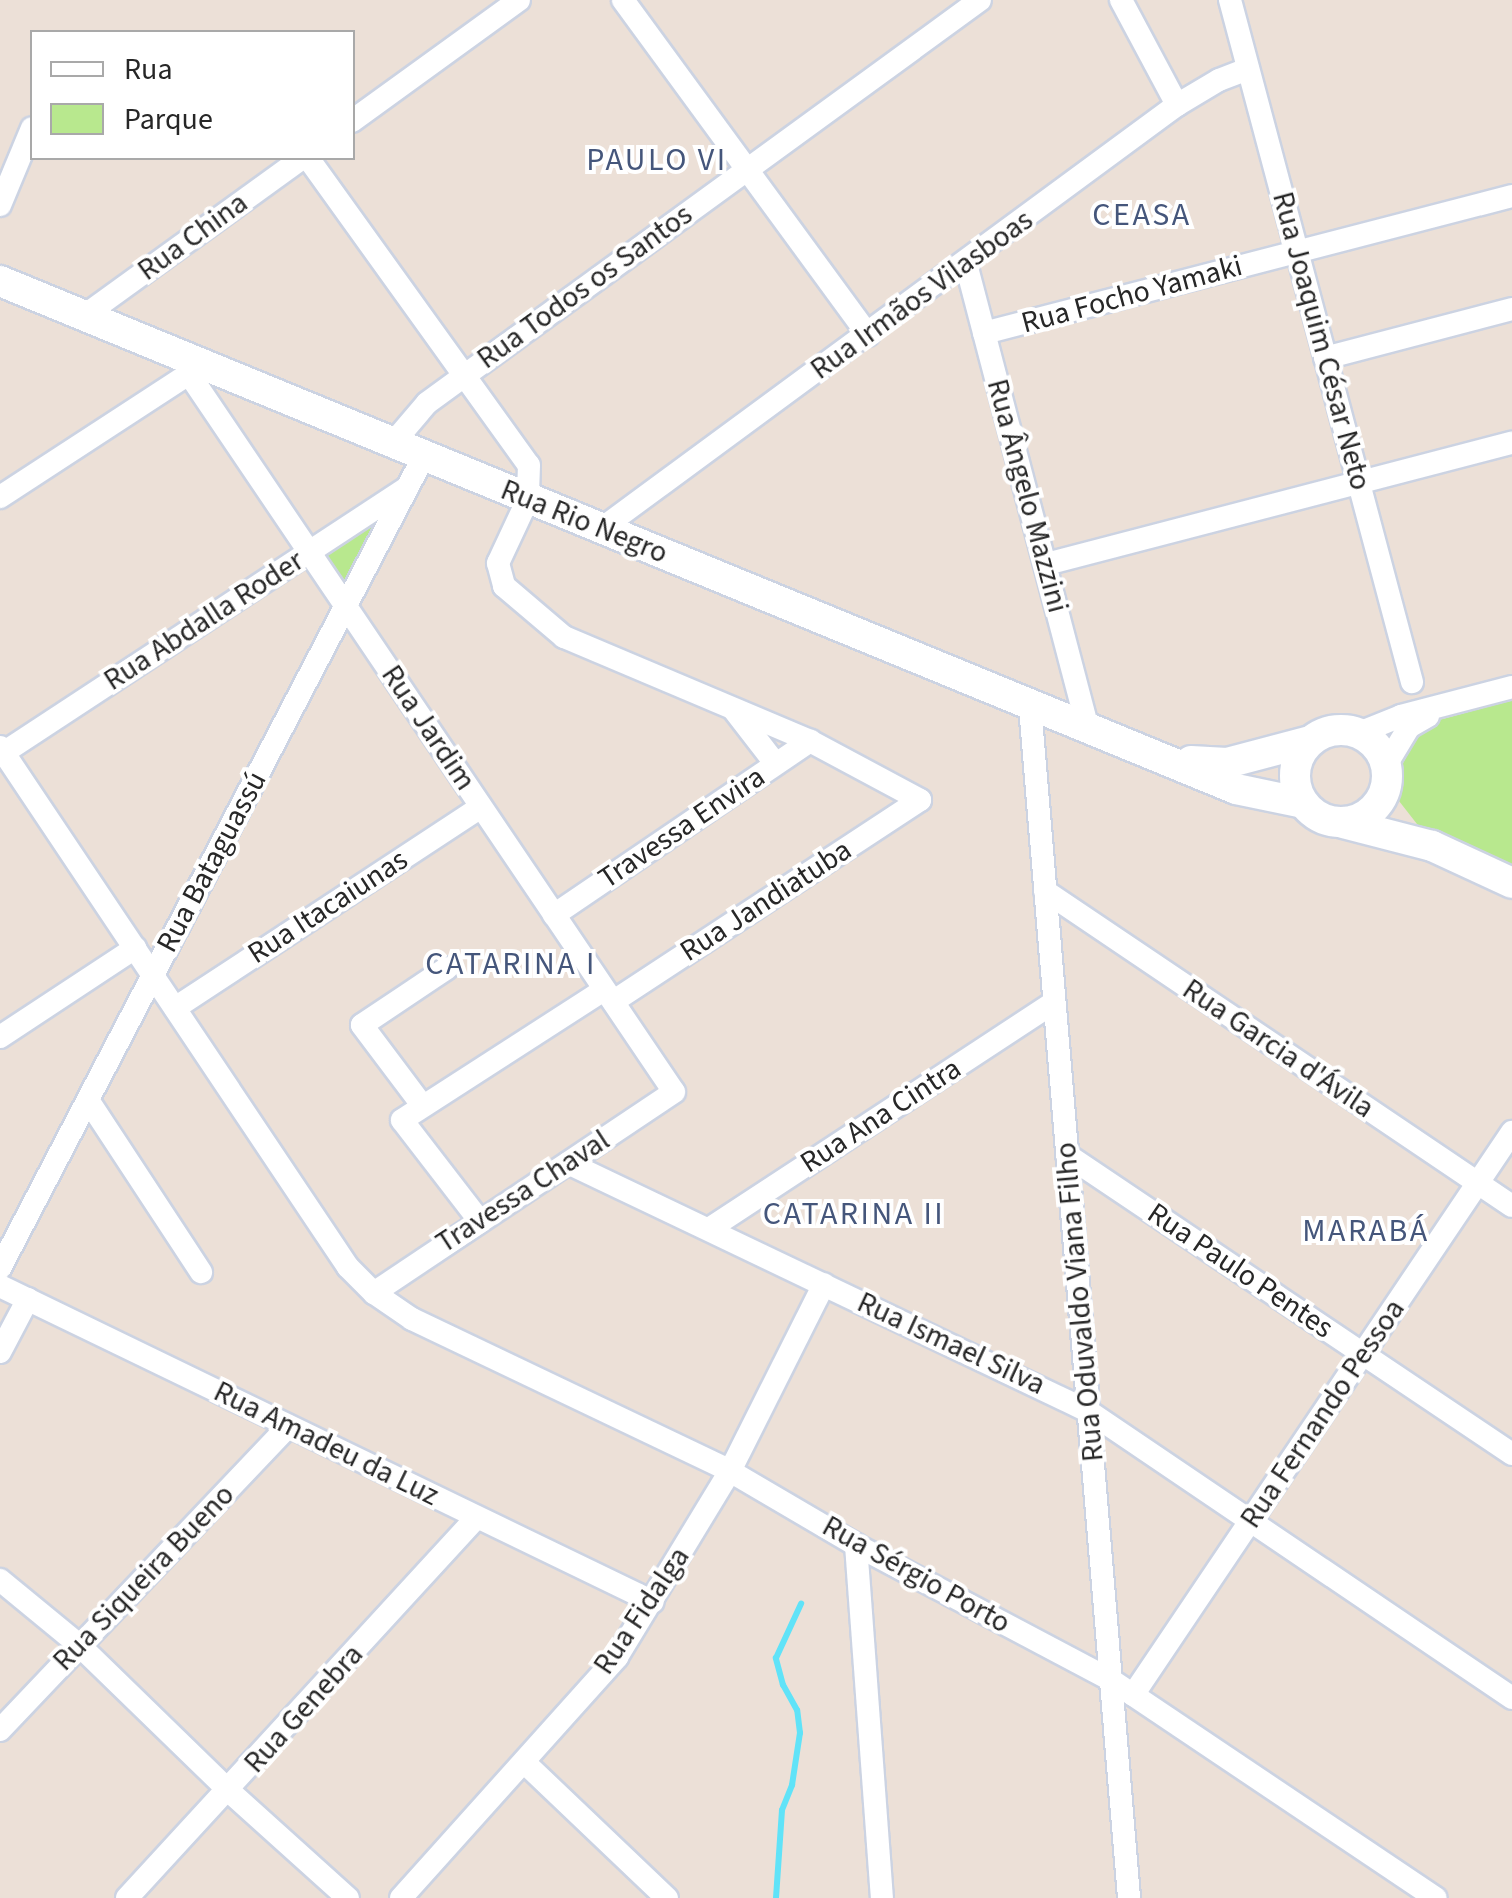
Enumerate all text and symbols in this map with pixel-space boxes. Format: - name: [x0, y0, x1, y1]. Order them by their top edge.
- legend: [30, 30, 355, 160]
- text: Rua: [124, 48, 173, 91]
- text: Parque: [124, 98, 213, 141]
- district label: PAULO VI: [586, 141, 728, 179]
- street label: Rua China: [131, 185, 255, 289]
- street label: Rua Joaquim César Neto: [1264, 188, 1378, 494]
- district label: CEASA: [1092, 196, 1192, 234]
- street label: Rua Todos os Santos: [470, 197, 700, 377]
- street label: Rua Irmãos Vilasboas: [804, 202, 1040, 388]
- street label: Rua Focho Yamaki: [1018, 248, 1246, 342]
- street label: Rua Ângelo Mazzini: [979, 375, 1075, 617]
- street label: Rua Rio Negro: [495, 472, 673, 572]
- street label: Rua Abdalla Roder: [98, 543, 310, 699]
- street label: Rua Jardim: [373, 659, 483, 797]
- street label: Travessa Envira: [592, 759, 772, 897]
- street label: Rua Bataguassú: [149, 765, 275, 959]
- street label: Rua Jandiatuba: [674, 832, 858, 970]
- street label: Rua Itacaiunas: [241, 842, 415, 972]
- district label: CATARINA I: [425, 945, 597, 983]
- street label: Rua Garcia d'Ávila: [1175, 972, 1381, 1126]
- street label: Rua Ana Cintra: [794, 1051, 968, 1181]
- street label: Travessa Chaval: [430, 1123, 616, 1261]
- street label: Rua Oduvaldo Viana Filho: [1048, 1141, 1112, 1463]
- district label: CATARINA II: [763, 1195, 945, 1233]
- street label: Rua Paulo Pentes: [1140, 1196, 1340, 1346]
- district label: MARABÁ: [1302, 1212, 1430, 1250]
- street label: Rua Ismael Silva: [851, 1285, 1051, 1403]
- street label: Rua Fernando Pessoa: [1233, 1293, 1413, 1535]
- street label: Rua Amadeu da Luz: [208, 1374, 444, 1514]
- street label: Rua Siqueira Bueno: [46, 1477, 242, 1679]
- street label: Rua Sérgio Porto: [816, 1509, 1016, 1641]
- street label: Rua Fidalga: [586, 1540, 698, 1682]
- street label: Rua Genebra: [237, 1637, 371, 1781]

